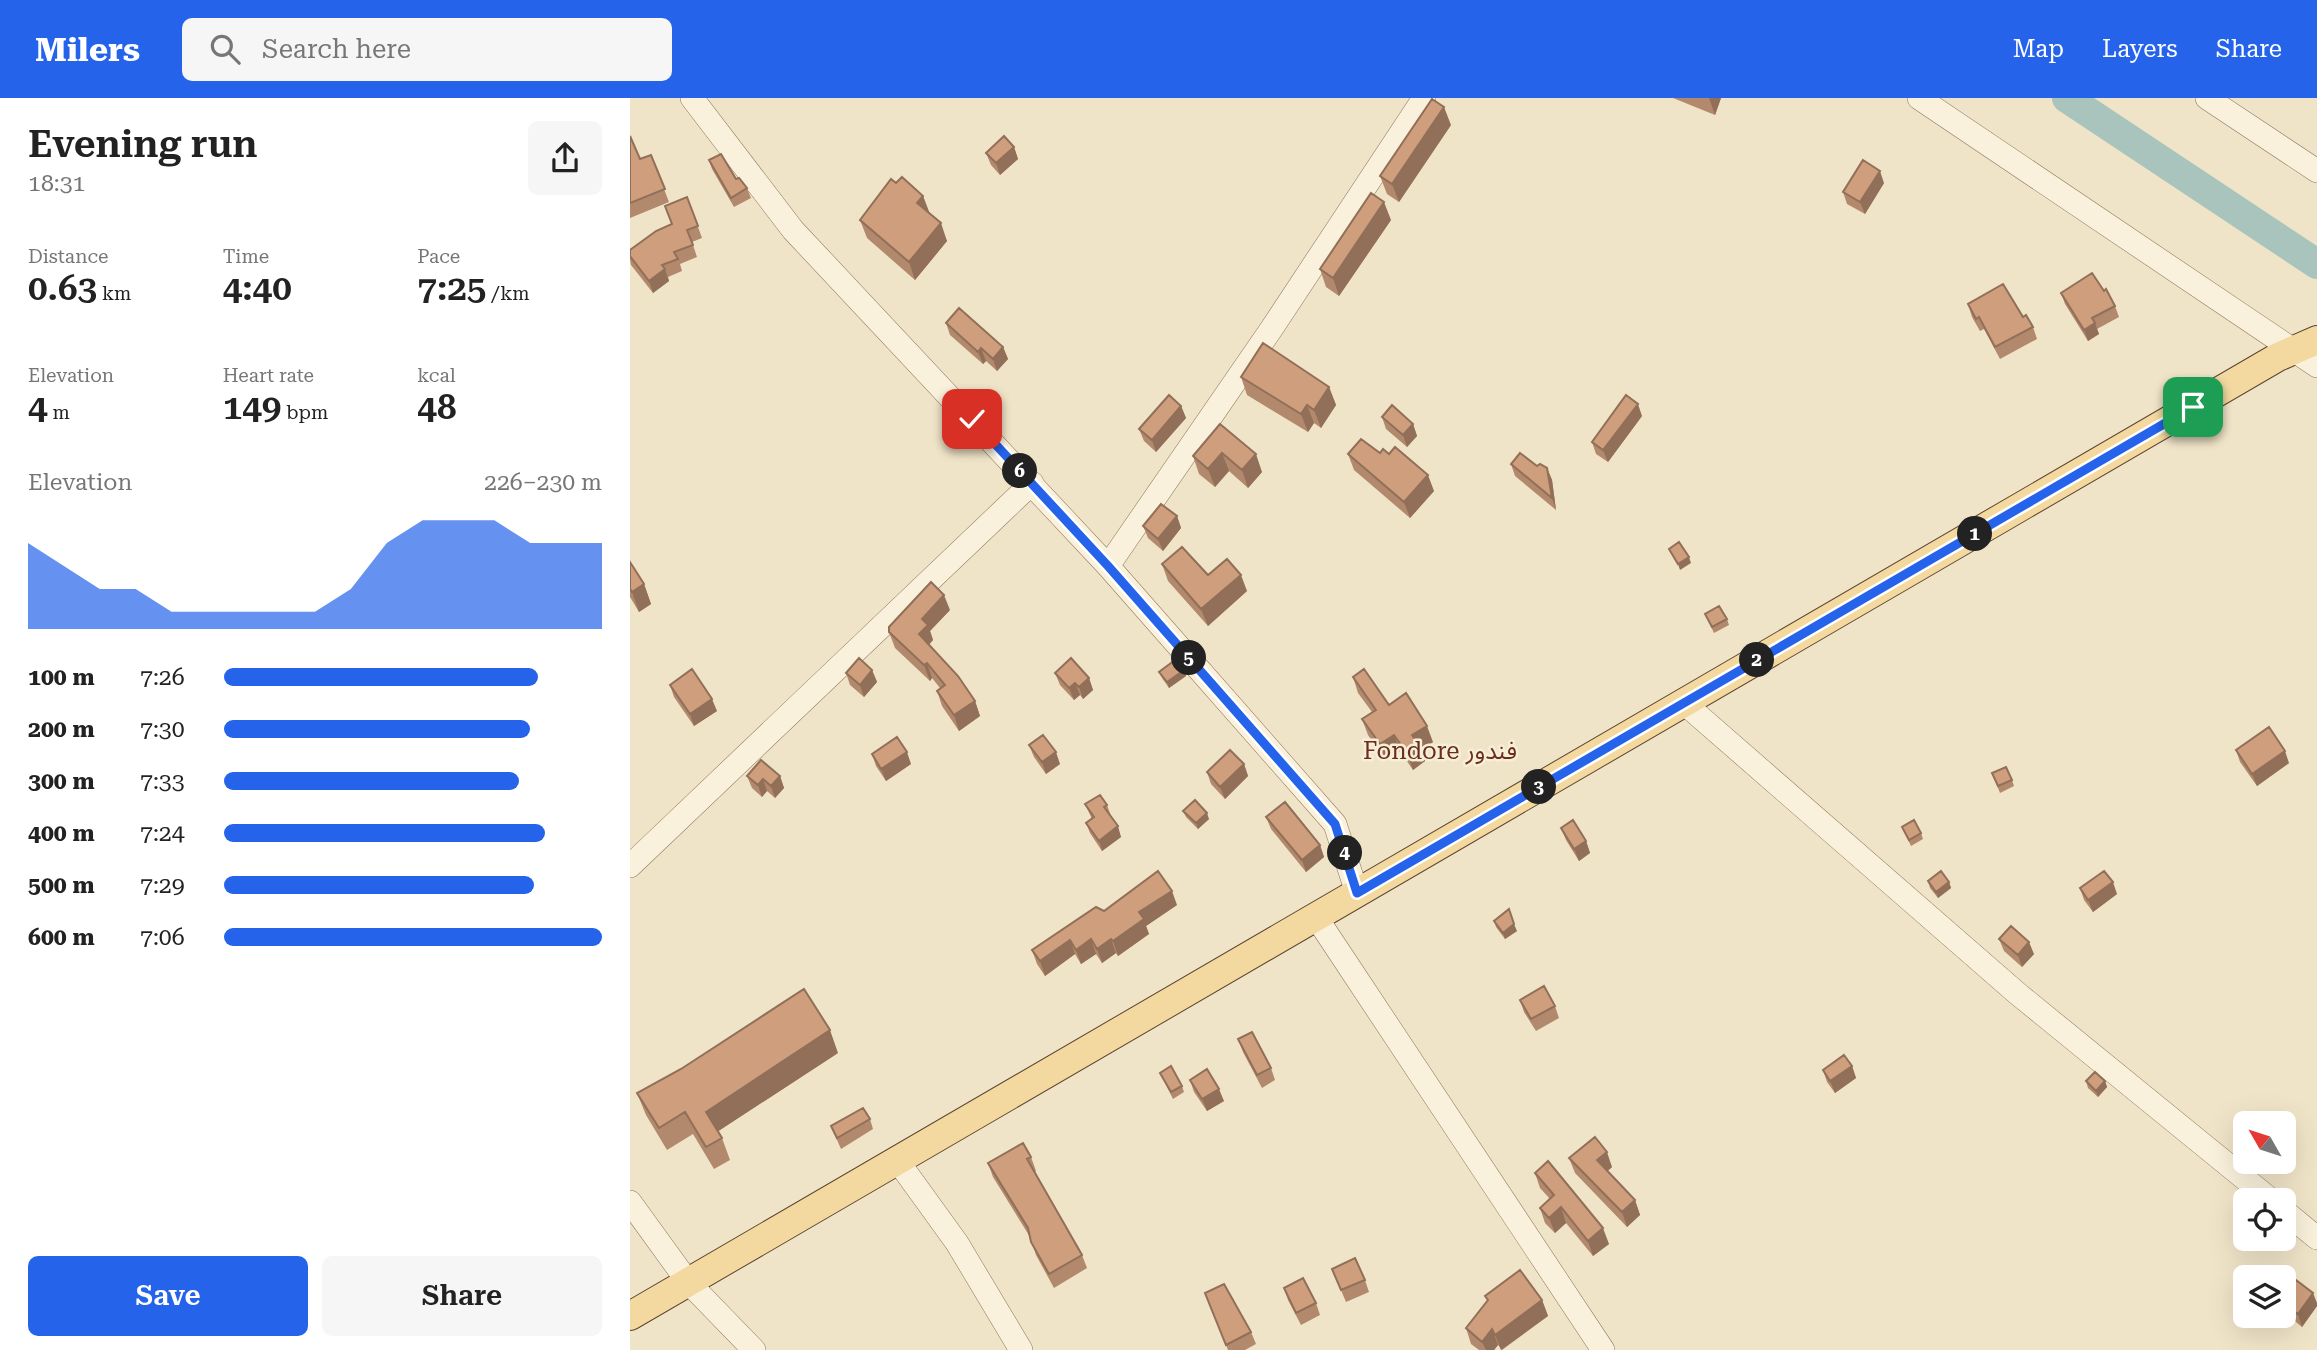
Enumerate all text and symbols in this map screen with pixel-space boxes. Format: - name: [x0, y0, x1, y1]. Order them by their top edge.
- search box: [182, 18, 672, 81]
- text: Milers: [35, 30, 140, 69]
- icon: search: [206, 30, 244, 68]
- text: Search here: [262, 34, 411, 64]
- text: Map: [2013, 35, 2064, 63]
- text: Layers: [2102, 35, 2178, 63]
- text: Share: [2216, 35, 2282, 63]
- button: share: [528, 121, 602, 195]
- text: Evening run: [28, 122, 257, 166]
- text: 18:31: [28, 170, 85, 197]
- text: Distance: [28, 245, 108, 268]
- text: Time: [223, 245, 269, 268]
- text: Pace: [417, 245, 460, 268]
- text: 0.63: [28, 268, 97, 309]
- text: 4:40: [223, 268, 292, 309]
- text: 7:25: [417, 268, 486, 309]
- text: km: [97, 282, 131, 305]
- text: /km: [486, 282, 530, 305]
- text: Elevation: [28, 364, 114, 387]
- text: Heart rate: [223, 364, 314, 387]
- text: kcal: [417, 364, 456, 387]
- pin: [2163, 377, 2223, 437]
- text: 4: [28, 387, 48, 428]
- text: 149: [223, 387, 281, 428]
- text: 48: [417, 387, 457, 428]
- icon: arrive: [2174, 388, 2212, 426]
- pin: [942, 389, 1002, 449]
- icon: check: [953, 400, 991, 438]
- text: m: [48, 401, 70, 424]
- text: bpm: [281, 401, 328, 424]
- pin: 6: [1002, 454, 1038, 488]
- text: 6: [1014, 459, 1025, 482]
- text: Elevation: [28, 469, 132, 496]
- text: 226–230 m: [484, 469, 602, 496]
- pin: 1: [1958, 516, 1992, 551]
- text: 1: [1969, 522, 1980, 545]
- pin: 5: [1172, 640, 1206, 676]
- pin: 2: [1740, 642, 1774, 678]
- text: 5: [1183, 646, 1194, 669]
- text: 2: [1751, 648, 1762, 671]
- text: 100 m: [28, 664, 95, 691]
- text: 7:26: [140, 664, 185, 691]
- text: 200 m: [28, 716, 95, 743]
- text: 7:30: [140, 716, 185, 743]
- district label: Fondore فندور: [1363, 737, 1517, 765]
- text: 300 m: [28, 768, 95, 795]
- text: 7:33: [140, 768, 185, 795]
- pin: 3: [1522, 770, 1556, 804]
- text: 3: [1533, 775, 1544, 798]
- text: 400 m: [28, 820, 95, 847]
- text: 7:24: [140, 820, 185, 847]
- pin: 4: [1328, 836, 1362, 870]
- text: 4: [1339, 841, 1350, 864]
- text: 500 m: [28, 872, 95, 899]
- text: 7:29: [140, 872, 185, 899]
- text: 600 m: [28, 924, 95, 951]
- text: 7:06: [140, 924, 185, 951]
- north arrow: [2233, 1111, 2296, 1174]
- map controls: [2233, 1111, 2296, 1328]
- button: locate: [2233, 1188, 2296, 1251]
- button: Save: [28, 1256, 308, 1336]
- button: Share: [322, 1256, 602, 1336]
- button: layers: [2233, 1265, 2296, 1328]

